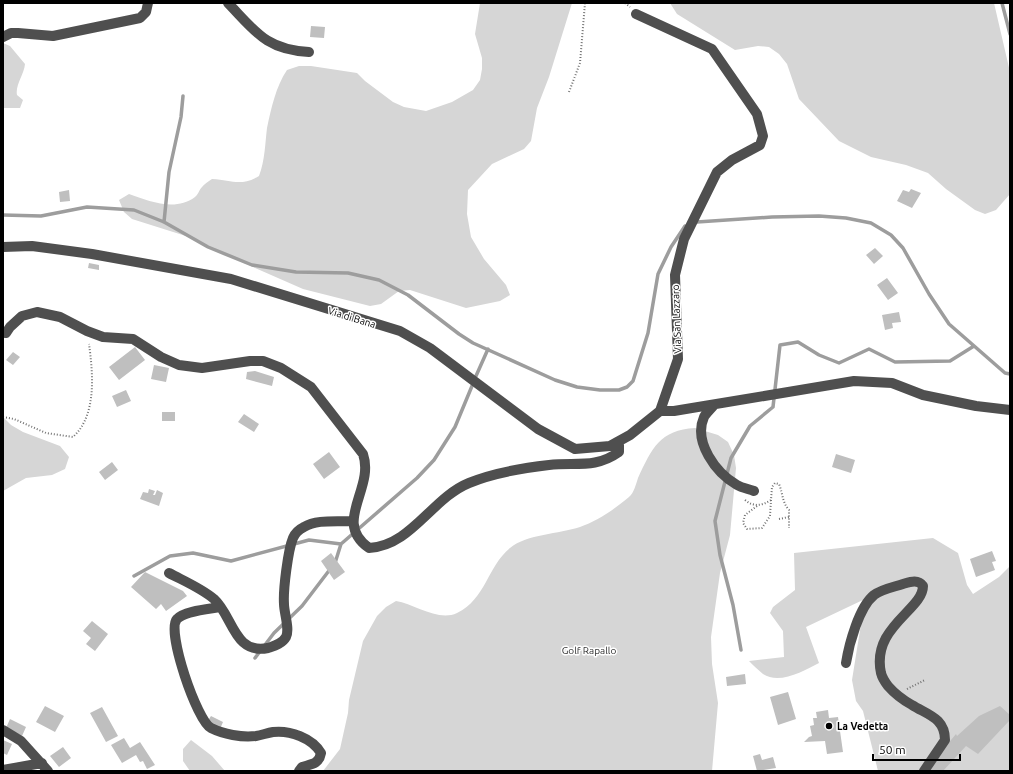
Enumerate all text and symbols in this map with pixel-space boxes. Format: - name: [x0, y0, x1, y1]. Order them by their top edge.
- street label: Via San Lazzaro: [670, 284, 683, 354]
- street label: Via di Bana: [327, 305, 377, 330]
- park label: Golf Rapallo: [562, 645, 616, 656]
- marker: La Vedetta: [824, 721, 834, 731]
- place label: La Vedetta: [837, 721, 888, 732]
- scale bar: [873, 736, 960, 762]
- text: 50 m: [879, 743, 906, 756]

